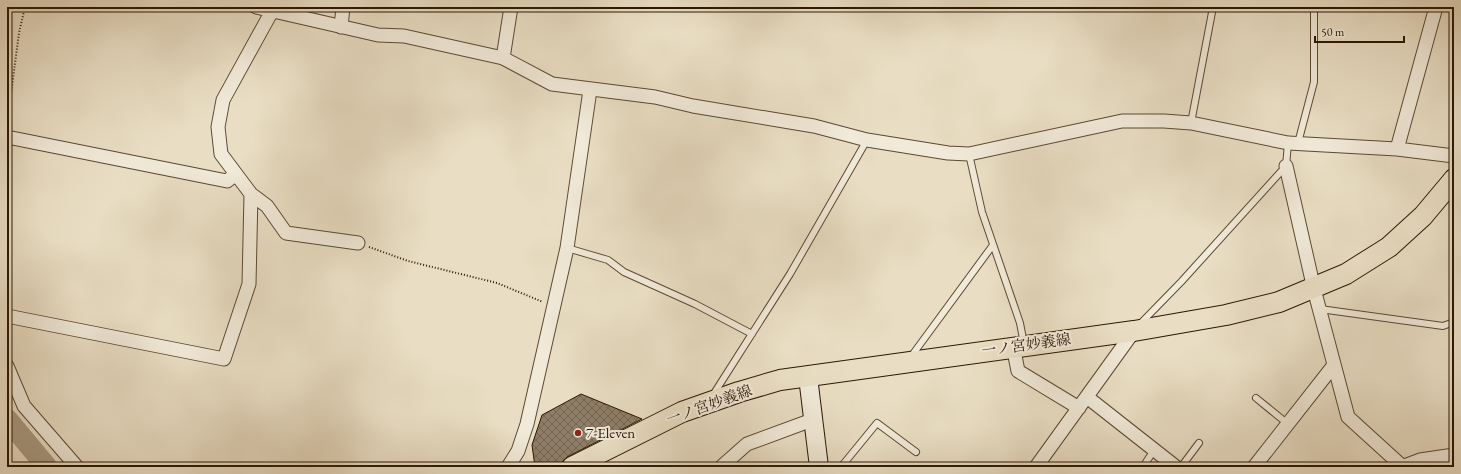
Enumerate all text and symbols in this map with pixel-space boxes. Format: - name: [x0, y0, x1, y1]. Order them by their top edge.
- scale bar: [1315, 18, 1404, 44]
- text: 50 m: [1321, 24, 1345, 40]
- street label: 一ノ宮妙義線: [980, 329, 1072, 360]
- street label: 一ノ宮妙義線: [663, 380, 754, 429]
- place label: 7-Eleven: [586, 423, 635, 442]
- marker: 7-Eleven: [573, 428, 583, 438]

